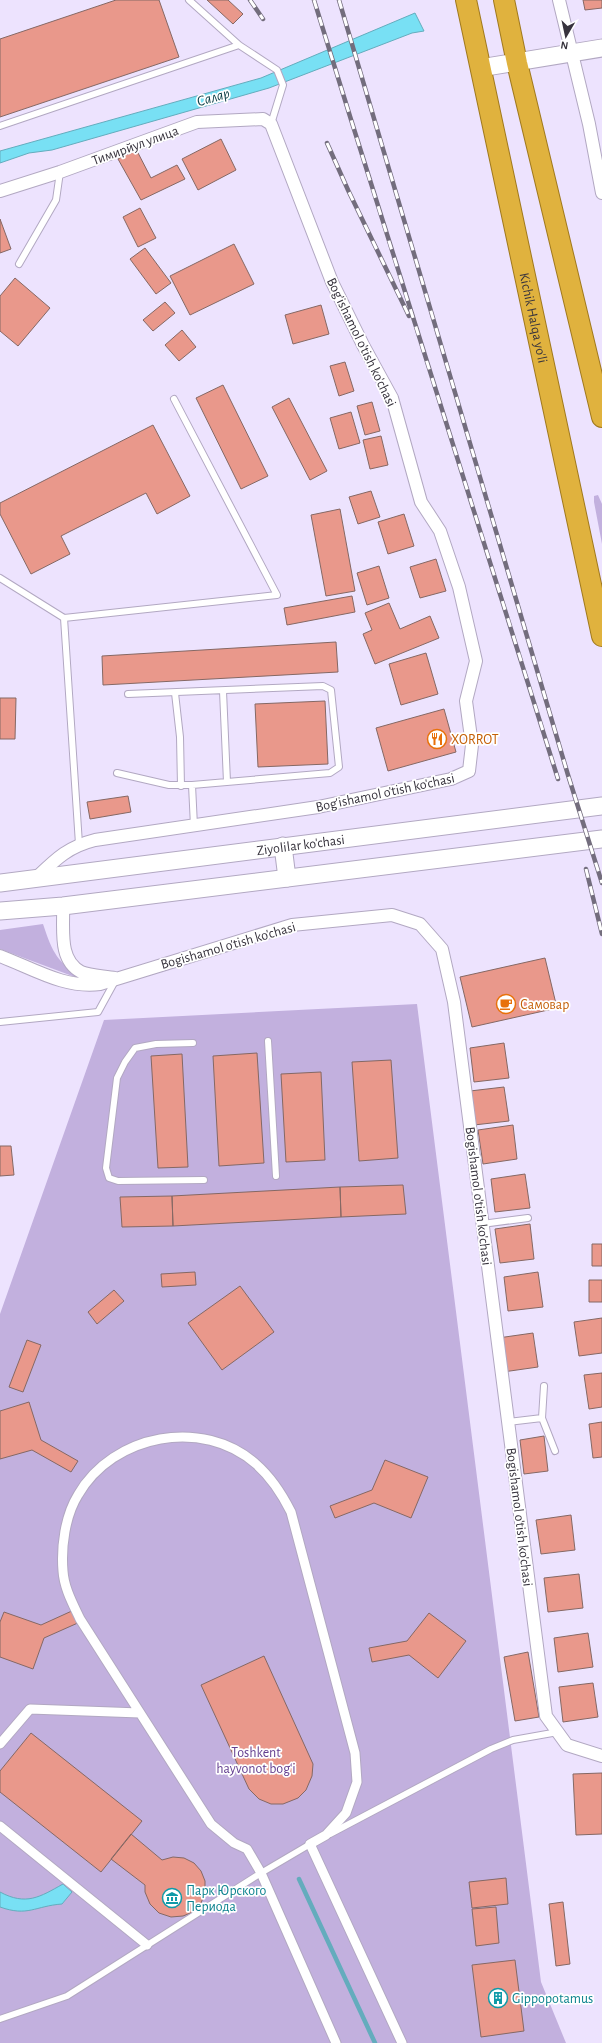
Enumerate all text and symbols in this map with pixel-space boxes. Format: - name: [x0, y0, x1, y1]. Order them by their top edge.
- north arrow: [546, 16, 586, 56]
- text: N: [560, 39, 569, 51]
- water label: Салар: [195, 86, 232, 109]
- street label: Тимирйул улица: [90, 124, 181, 168]
- street label: Kichik Halqa yo'li: [517, 272, 549, 365]
- street label: Bog'ishamol o'tish ko'chasi: [324, 276, 398, 409]
- restaurant icon: XORROT: [426, 728, 448, 750]
- place label: XORROT: [451, 733, 499, 747]
- street label: Bog'ishamol o'tish ko'chasi: [314, 771, 456, 815]
- street label: Ziyolilar ko'chasi: [256, 833, 346, 858]
- street label: Bogishamol o'tish ko'chasi: [159, 920, 297, 972]
- cafe icon: Самовар: [495, 993, 517, 1015]
- place label: Самовар: [520, 998, 569, 1012]
- street label: Bogishamol o'tish ko'chasi: [463, 1126, 493, 1266]
- street label: Bogishamol o'tish ko'chasi: [504, 1447, 534, 1587]
- park label: Toshkent hayvonot bogʻi: [216, 1746, 296, 1776]
- place label: Парк Юрского Периода: [186, 1884, 266, 1914]
- museum icon: Парк Юрского Периода: [161, 1887, 183, 1909]
- building icon: Gippopotamus: [487, 1987, 509, 2009]
- place label: Gippopotamus: [512, 1992, 593, 2006]

